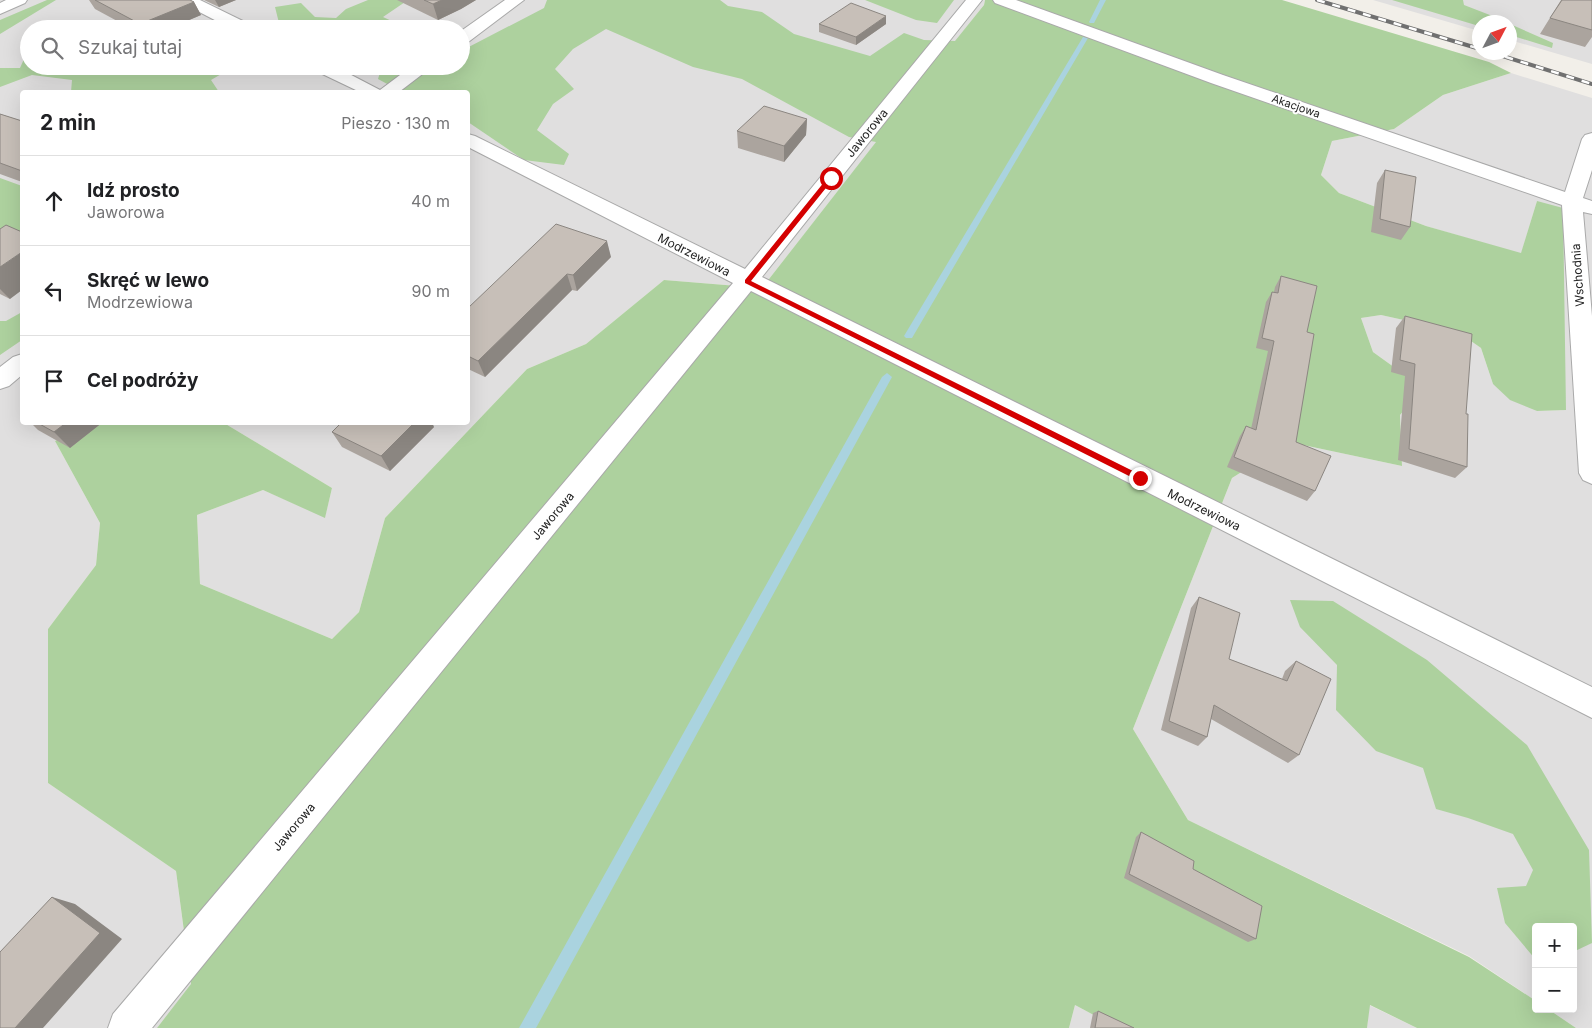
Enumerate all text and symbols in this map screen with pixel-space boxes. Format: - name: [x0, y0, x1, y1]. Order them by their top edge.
- north arrow: [1472, 15, 1517, 60]
- search box: [20, 20, 470, 75]
- icon: search: [38, 34, 66, 62]
- text: Szukaj tutaj: [78, 36, 182, 59]
- street label: Akacjowa: [1270, 91, 1322, 121]
- street label: Jaworowa: [842, 105, 891, 160]
- text: 2 min: [40, 110, 96, 135]
- text: Pieszo · 130 m: [341, 113, 450, 133]
- route start: [820, 167, 843, 190]
- text: Idź prosto: [87, 179, 180, 202]
- icon: ahead: [40, 187, 68, 215]
- text: 40 m: [411, 191, 450, 211]
- text: Jaworowa: [87, 202, 165, 222]
- street label: Modrzewiowa: [655, 230, 733, 279]
- street label: Wschodnia: [1568, 243, 1587, 307]
- text: Skręć w lewo: [87, 269, 209, 292]
- icon: left: [40, 277, 68, 305]
- text: 90 m: [411, 281, 450, 301]
- text: Modrzewiowa: [87, 292, 193, 312]
- icon: arrive: [40, 367, 68, 395]
- text: Cel podróży: [87, 369, 199, 392]
- route end: [1129, 467, 1152, 490]
- street label: Modrzewiowa: [1165, 485, 1243, 534]
- street label: Jaworowa: [528, 489, 577, 543]
- street label: Jaworowa: [269, 800, 318, 854]
- map controls: [1532, 923, 1577, 1013]
- button: +: [1532, 923, 1577, 968]
- button: −: [1532, 968, 1577, 1013]

